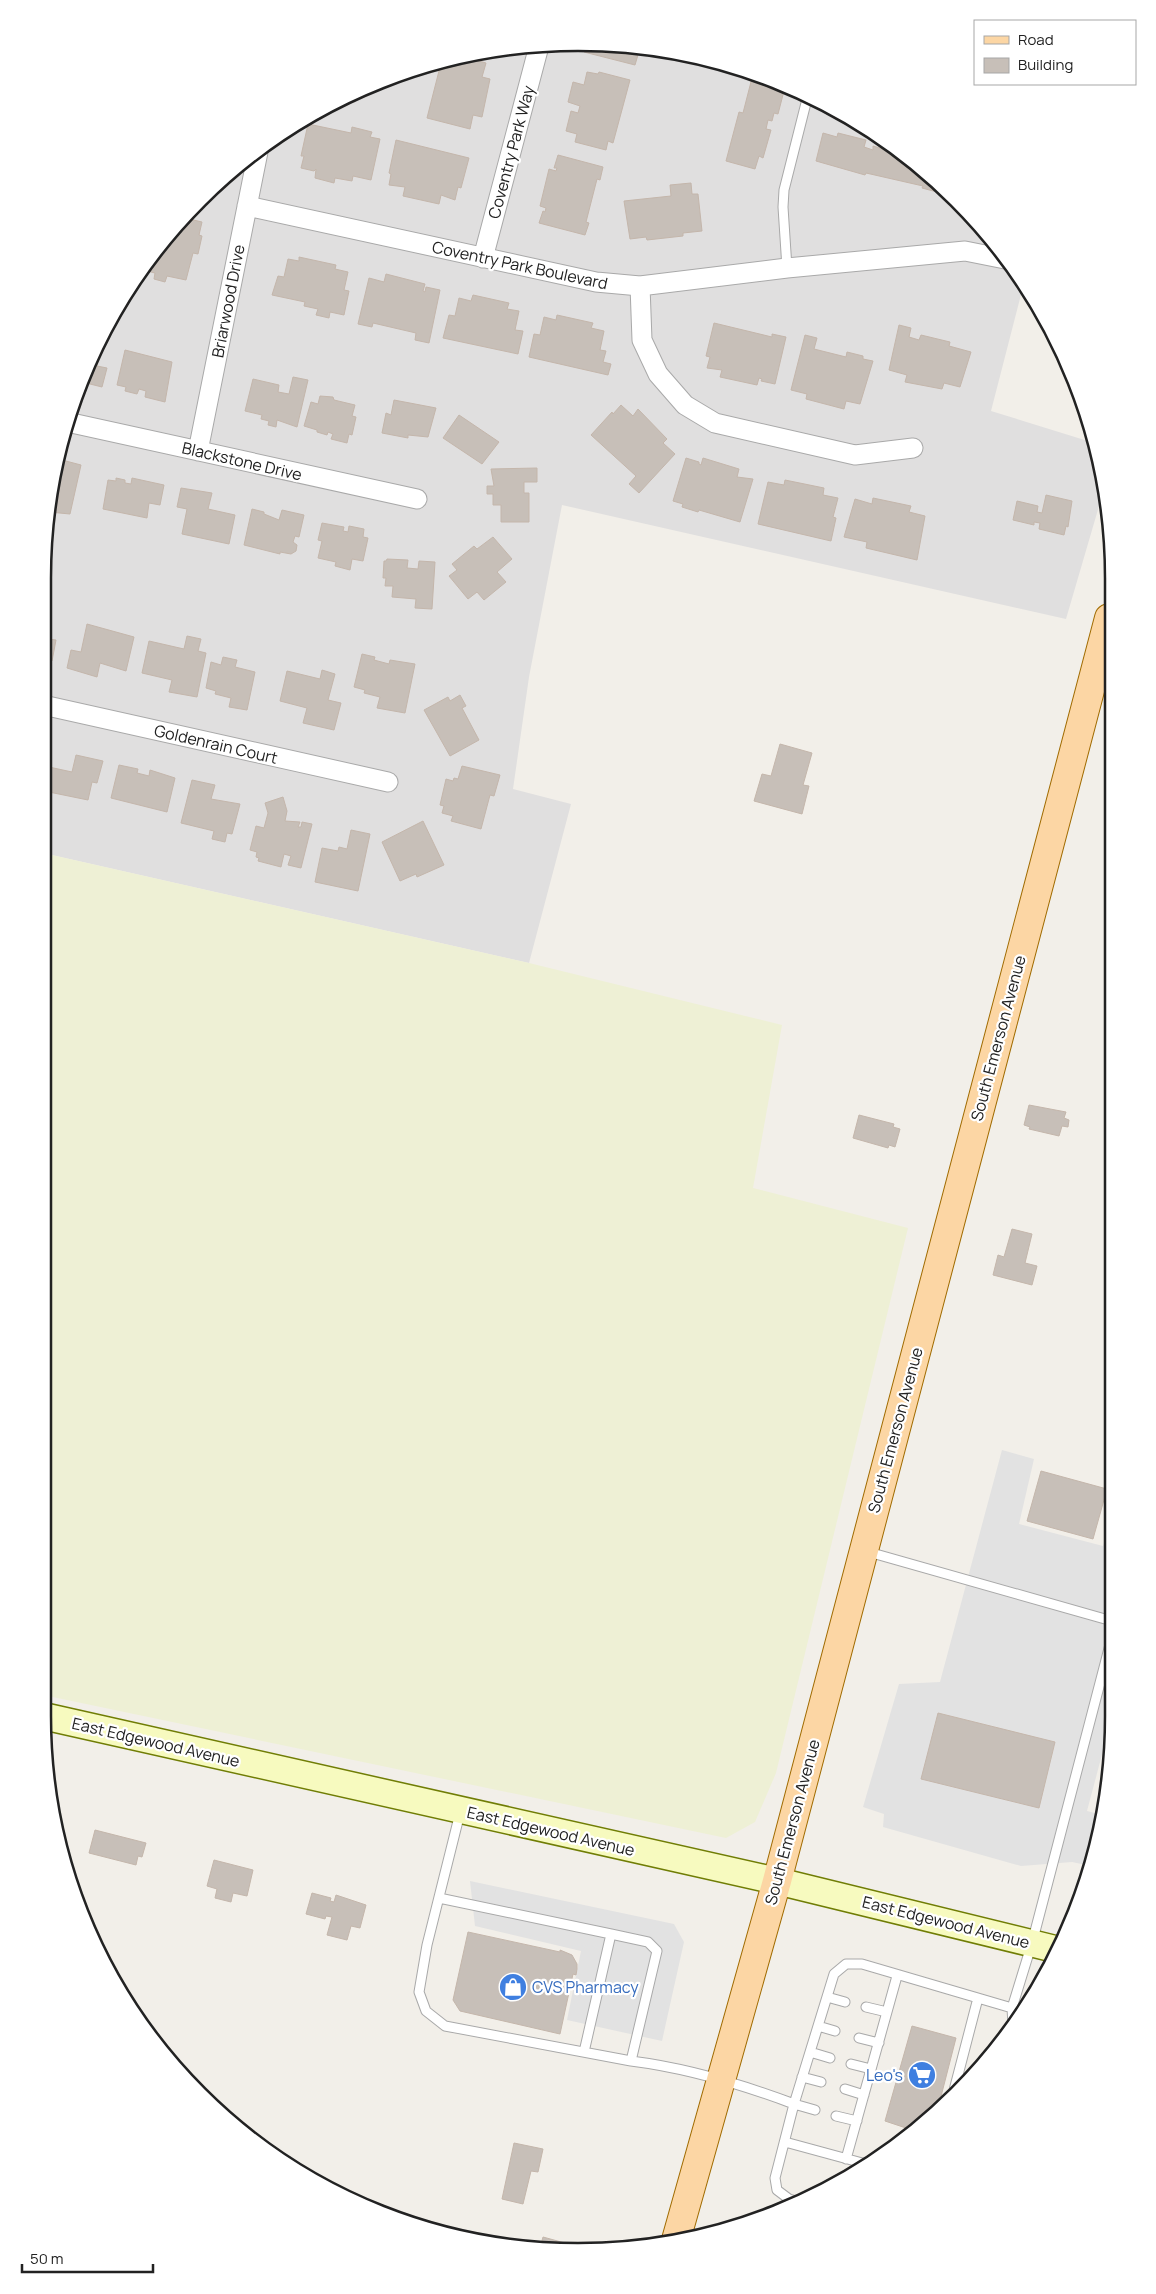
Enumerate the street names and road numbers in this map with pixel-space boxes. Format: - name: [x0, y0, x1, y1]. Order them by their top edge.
- street label: Coventry Park Way: [483, 82, 539, 221]
- street label: Coventry Park Boulevard: [430, 236, 610, 294]
- street label: Briarwood Drive: [206, 242, 250, 360]
- street label: Blackstone Drive: [180, 437, 304, 485]
- street label: Goldenrain Court: [152, 719, 280, 769]
- street label: South Emerson Avenue: [965, 953, 1031, 1123]
- street label: South Emerson Avenue: [862, 1345, 928, 1515]
- street label: East Edgewood Avenue: [70, 1712, 242, 1772]
- street label: South Emerson Avenue: [759, 1737, 825, 1907]
- street label: East Edgewood Avenue: [465, 1801, 637, 1861]
- street label: East Edgewood Avenue: [860, 1891, 1032, 1953]

